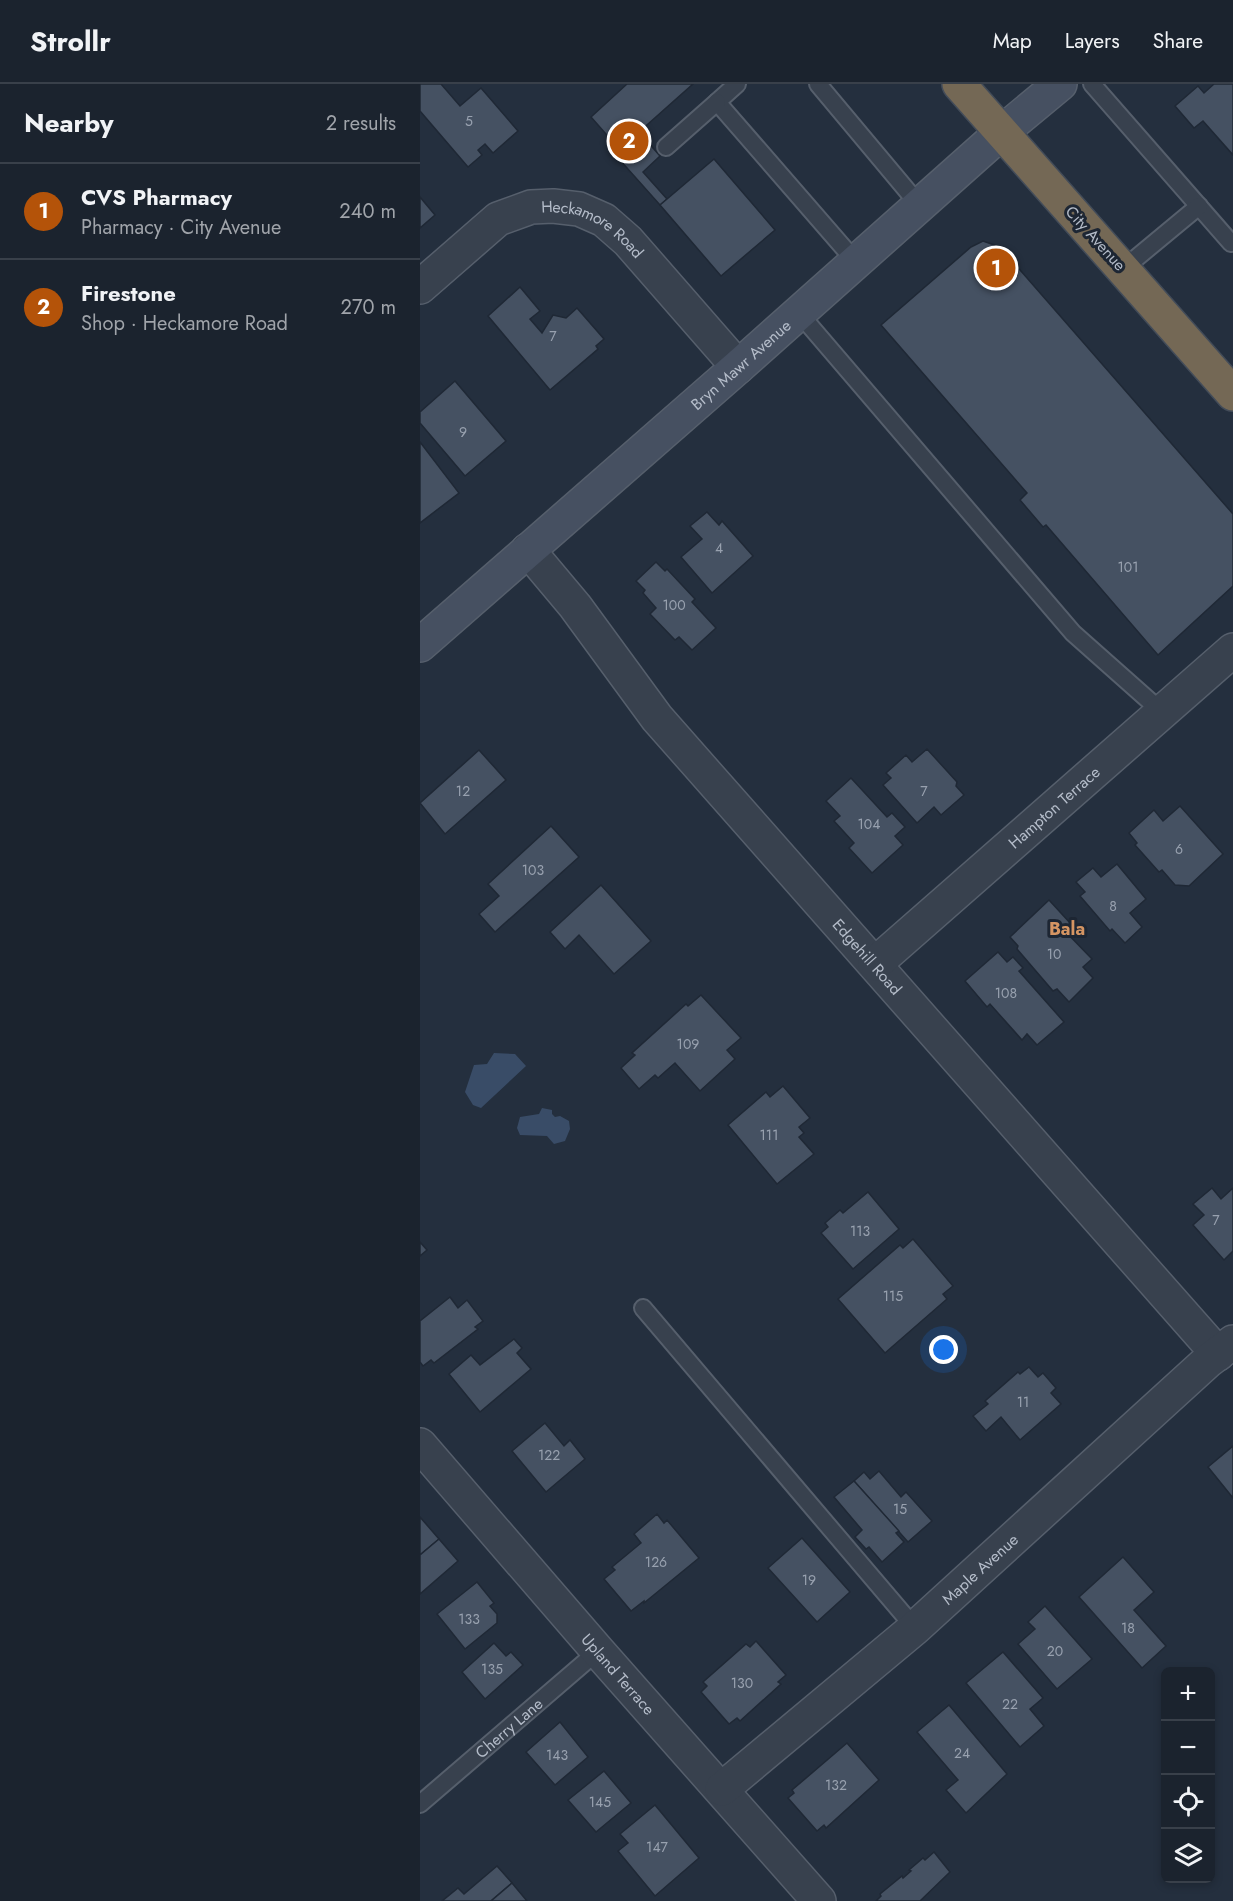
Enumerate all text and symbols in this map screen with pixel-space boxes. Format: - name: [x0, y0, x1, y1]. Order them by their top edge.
- text: Strollr: [30, 21, 111, 62]
- text: Map: [993, 26, 1032, 56]
- text: Layers: [1065, 26, 1120, 56]
- text: Share: [1153, 26, 1203, 56]
- text: Nearby: [24, 104, 113, 142]
- text: 2 results: [326, 109, 396, 138]
- house number: 5: [465, 111, 473, 131]
- pin: 2: [610, 118, 648, 164]
- text: CVS Pharmacy: [81, 181, 232, 213]
- street label: Heckamore Road: [541, 195, 649, 263]
- text: 1: [38, 197, 49, 226]
- text: 240 m: [339, 197, 396, 226]
- street label: City Avenue: [1060, 201, 1131, 276]
- text: Pharmacy · City Avenue: [81, 213, 281, 242]
- pin: 1: [976, 246, 1016, 291]
- text: Firestone: [81, 277, 176, 309]
- text: 2: [37, 293, 50, 322]
- text: 270 m: [341, 293, 396, 322]
- text: Shop · Heckamore Road: [81, 309, 288, 338]
- street label: Bryn Mawr Avenue: [686, 314, 796, 415]
- house number: 7: [549, 326, 557, 346]
- house number: 9: [459, 422, 467, 442]
- house number: 4: [715, 538, 723, 558]
- house number: 101: [1118, 557, 1139, 577]
- house number: 100: [662, 595, 686, 615]
- street label: Hampton Terrace: [1003, 761, 1105, 854]
- house number: 12: [456, 781, 470, 801]
- house number: 7: [920, 781, 928, 801]
- house number: 104: [858, 814, 880, 834]
- house number: 6: [1175, 839, 1183, 859]
- house number: 103: [522, 860, 545, 880]
- house number: 8: [1109, 896, 1117, 916]
- street label: Edgehill Road: [827, 914, 907, 1000]
- district label: Bala: [1049, 916, 1085, 942]
- house number: 10: [1047, 944, 1061, 964]
- house number: 108: [995, 983, 1017, 1003]
- house number: 109: [677, 1034, 699, 1054]
- house number: 111: [760, 1125, 778, 1145]
- house number: 7: [1212, 1210, 1220, 1230]
- house number: 113: [850, 1221, 870, 1241]
- house number: 115: [883, 1286, 903, 1306]
- your location: [929, 1335, 958, 1364]
- house number: 11: [1017, 1392, 1029, 1412]
- house number: 122: [538, 1445, 560, 1465]
- house number: 15: [893, 1499, 907, 1519]
- street label: Maple Avenue: [937, 1528, 1024, 1610]
- house number: 126: [645, 1552, 667, 1572]
- house number: 19: [802, 1570, 816, 1590]
- house number: 133: [458, 1609, 480, 1629]
- house number: 18: [1121, 1618, 1135, 1638]
- street label: Upland Terrace: [576, 1629, 660, 1720]
- house number: 20: [1047, 1641, 1063, 1661]
- house number: 135: [481, 1659, 503, 1679]
- map controls: [1161, 1667, 1215, 1883]
- button: +: [1161, 1667, 1215, 1721]
- house number: 130: [731, 1673, 753, 1693]
- street label: Cherry Lane: [470, 1692, 548, 1764]
- house number: 22: [1002, 1694, 1018, 1714]
- button: −: [1161, 1721, 1215, 1775]
- house number: 24: [954, 1743, 970, 1763]
- house number: 143: [546, 1745, 568, 1765]
- house number: 132: [825, 1775, 847, 1795]
- button: locate: [1161, 1775, 1215, 1829]
- house number: 145: [589, 1792, 611, 1812]
- button: layers: [1161, 1829, 1215, 1883]
- house number: 147: [646, 1837, 669, 1857]

